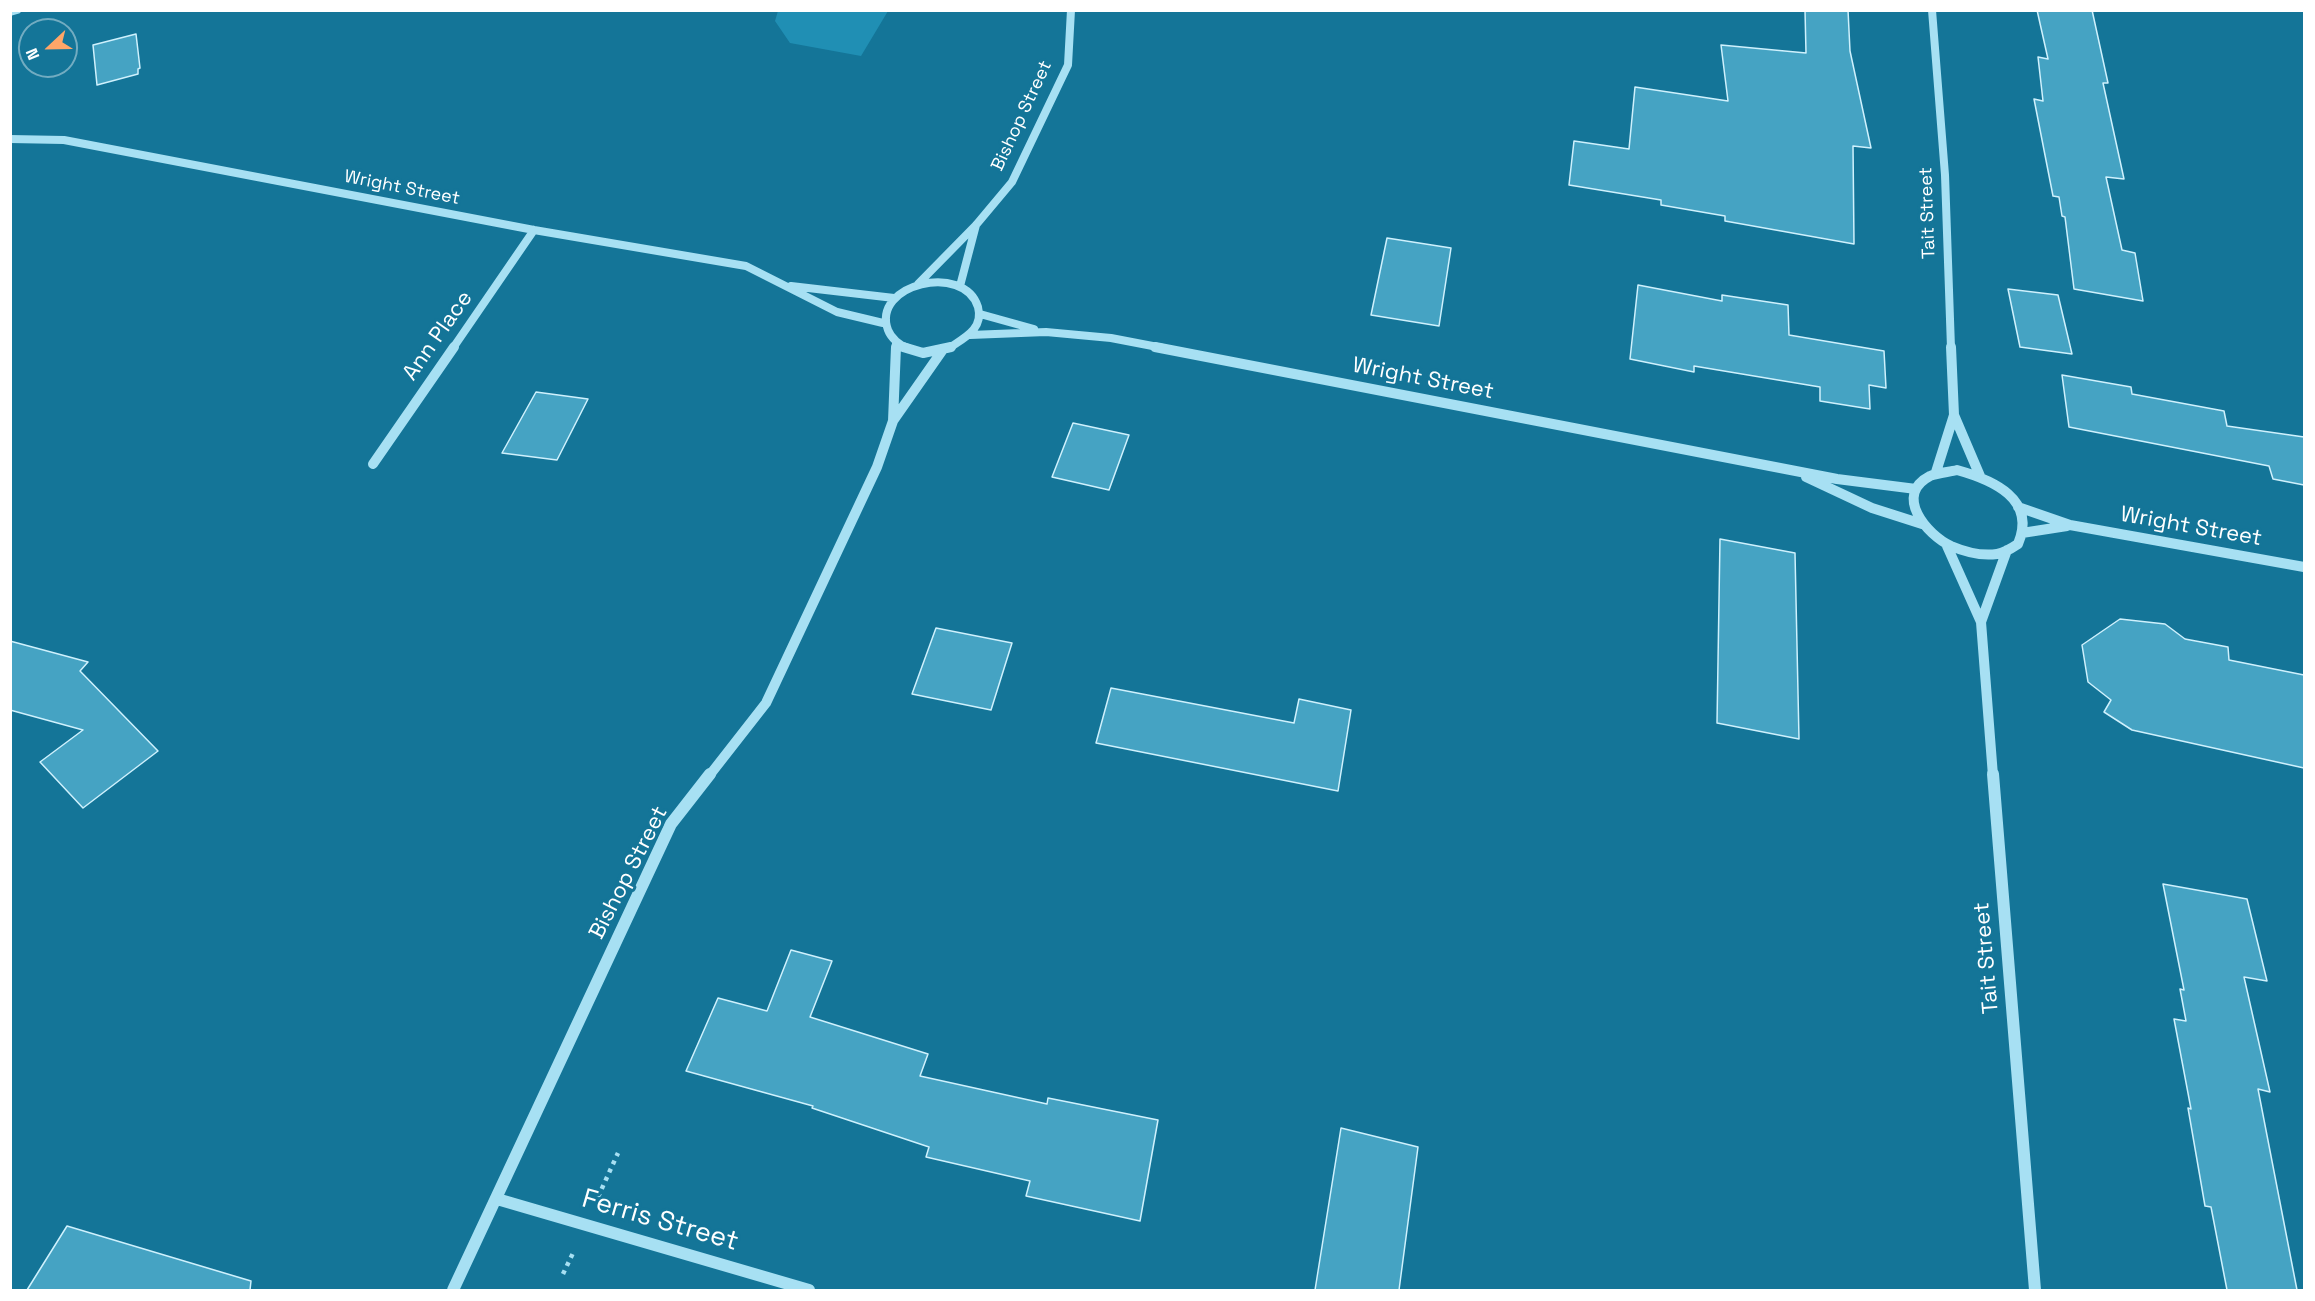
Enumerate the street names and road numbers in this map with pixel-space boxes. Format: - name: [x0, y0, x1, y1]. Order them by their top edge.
- street label: Bishop Street: [987, 57, 1057, 175]
- street label: Wright Street: [342, 166, 462, 210]
- street label: Tait Street: [1916, 167, 1940, 259]
- street label: Ann Place: [397, 286, 479, 386]
- street label: Wright Street: [1350, 352, 1496, 406]
- street label: Wright Street: [2118, 502, 2264, 552]
- street label: Bishop Street: [584, 802, 674, 944]
- street label: Tait Street: [1969, 901, 2005, 1015]
- street label: Ferris Street: [578, 1183, 742, 1259]

